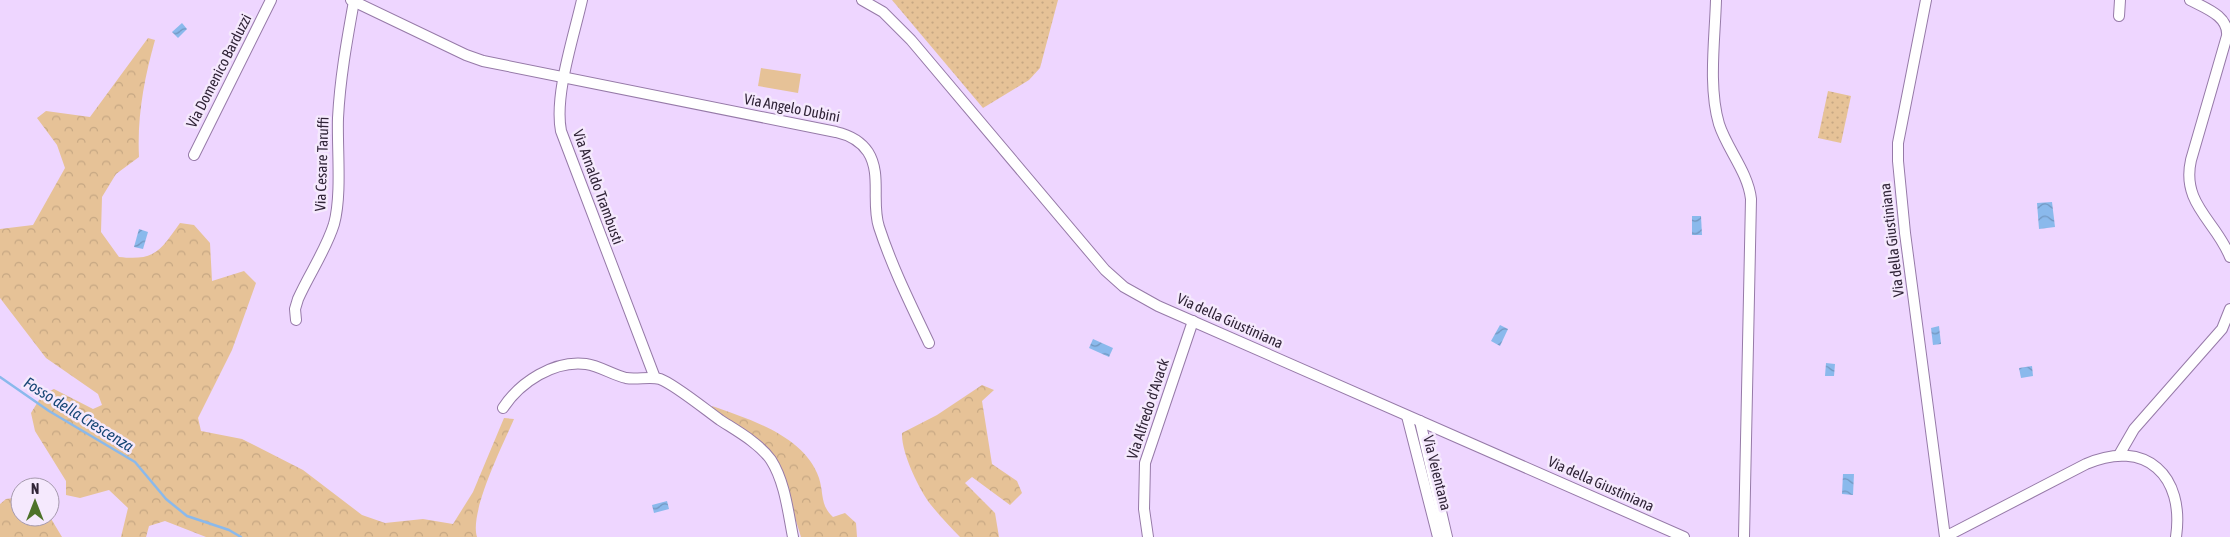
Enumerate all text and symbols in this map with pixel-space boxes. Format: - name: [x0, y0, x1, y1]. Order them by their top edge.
- street label: Via Domenico Barduzzi: [183, 11, 255, 130]
- street label: Via Angelo Dubini: [743, 90, 841, 125]
- street label: Via Cesare Taruffi: [311, 116, 332, 212]
- street label: Via Arnaldo Trambusti: [570, 127, 627, 247]
- street label: Via della Giustiniana: [1876, 182, 1907, 298]
- street label: Via della Giustiniana: [1174, 290, 1286, 352]
- street label: Via Alfredo d'Avack: [1123, 356, 1172, 461]
- water label: Fosso della Crescenza: [21, 373, 138, 455]
- street label: Via Veientana: [1420, 434, 1455, 512]
- street label: Via della Giustiniana: [1545, 453, 1657, 515]
- north arrow: [10, 477, 60, 527]
- text: N: [31, 481, 39, 497]

